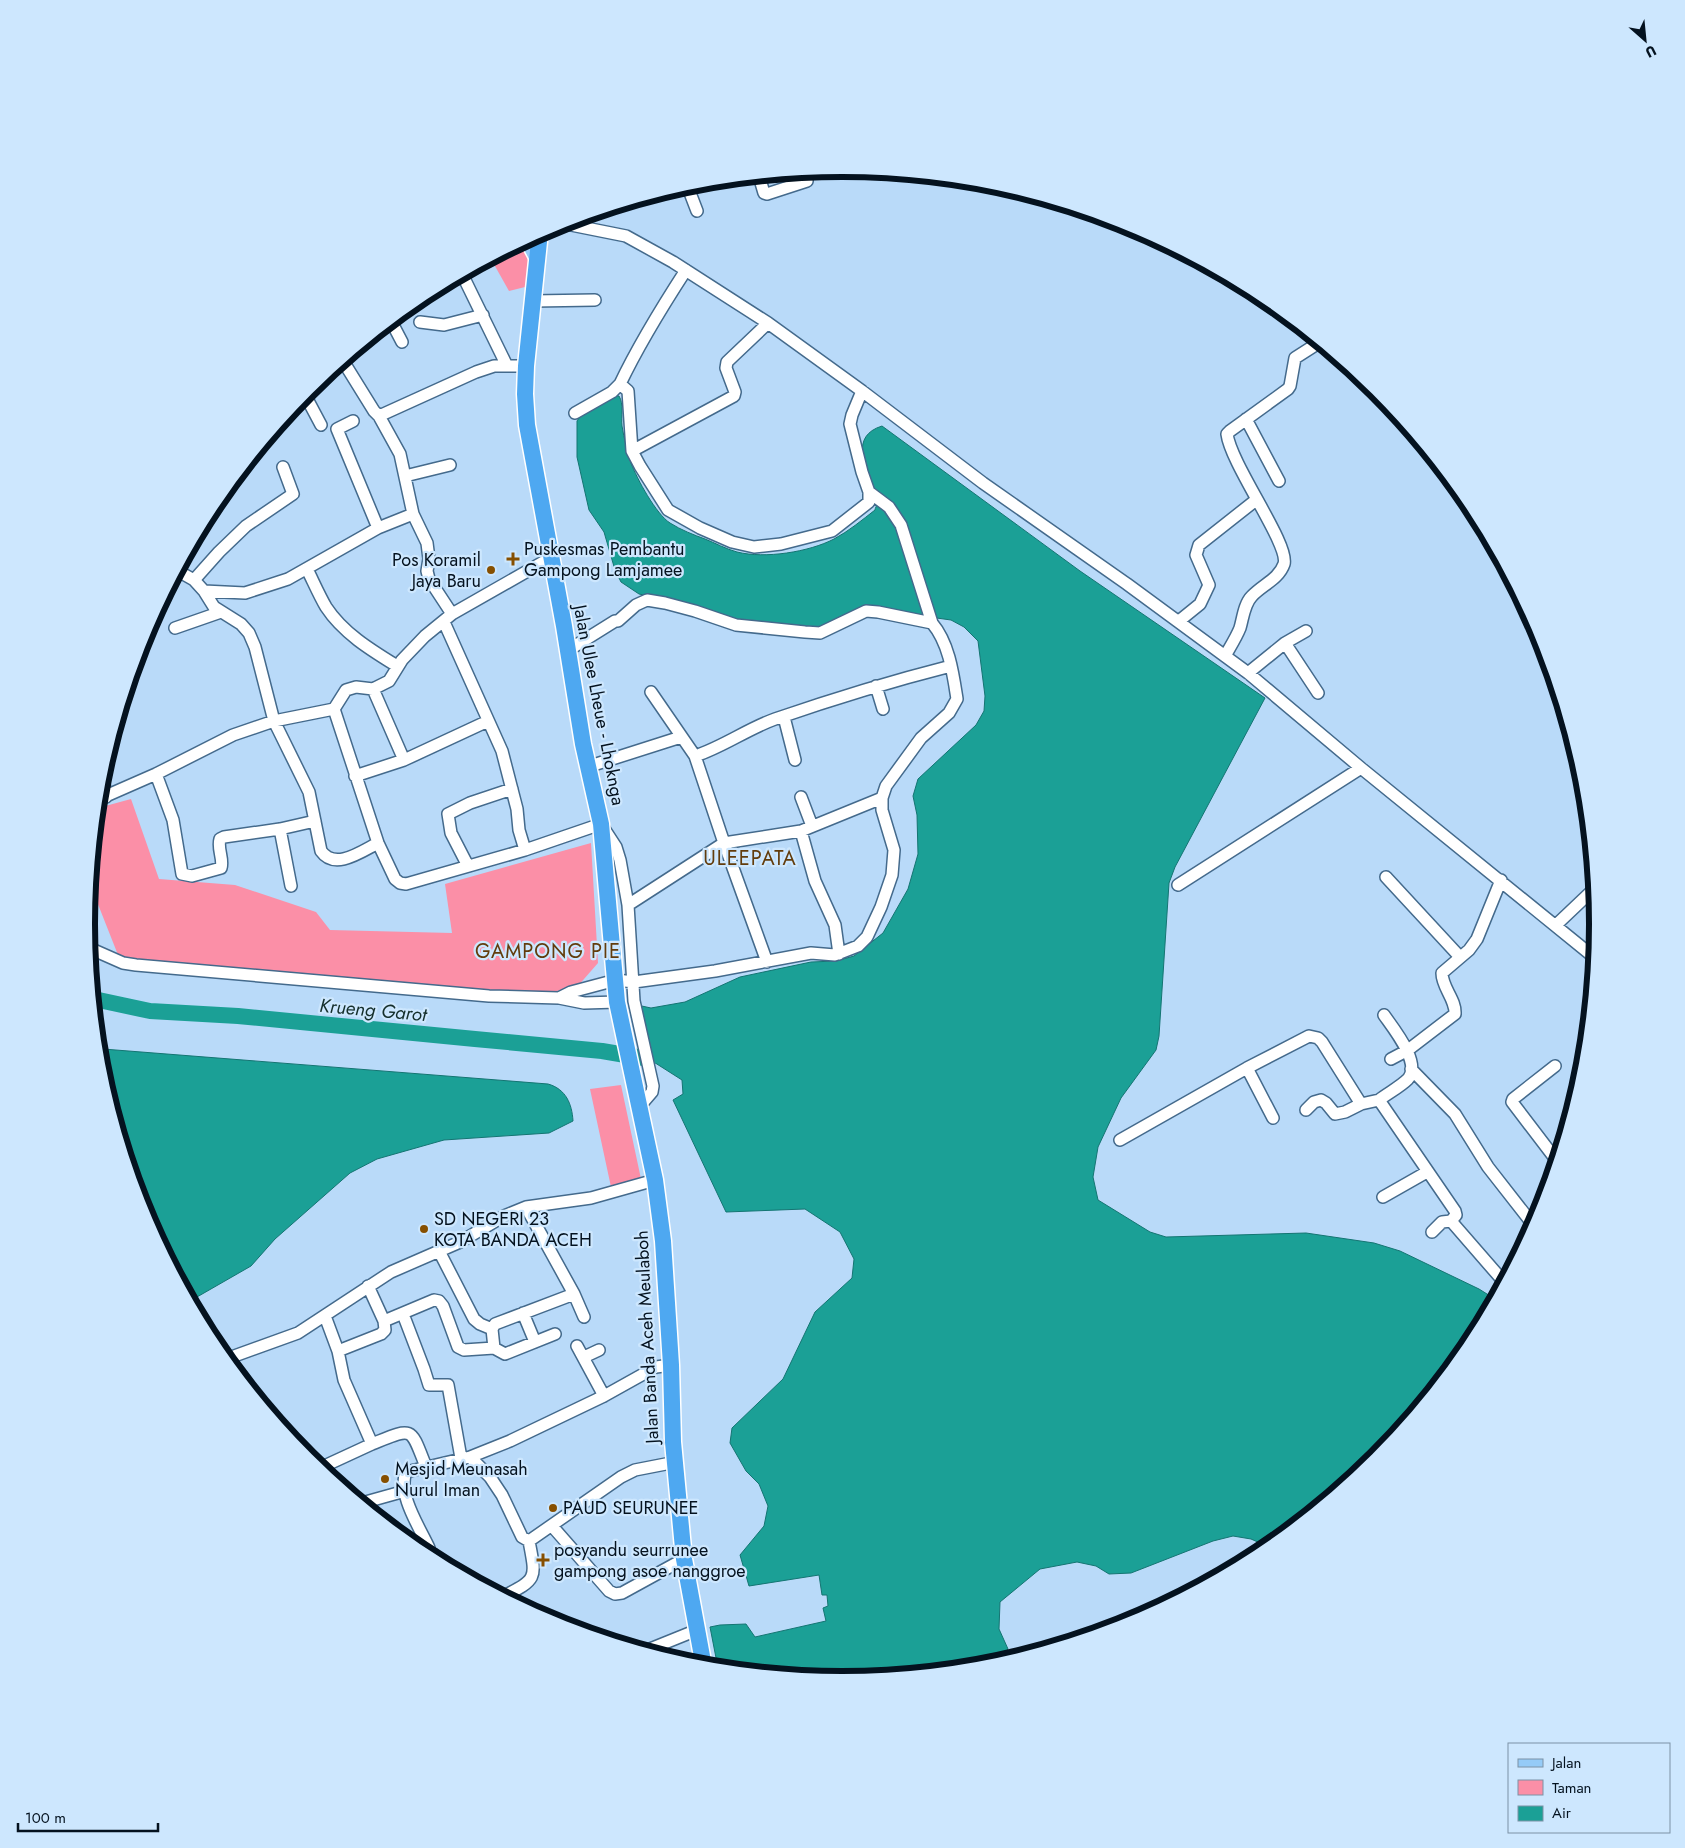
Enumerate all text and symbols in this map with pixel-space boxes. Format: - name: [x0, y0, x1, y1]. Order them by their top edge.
- north arrow: [1620, 15, 1670, 65]
- text: U: [1642, 40, 1660, 63]
- place label: Puskesmas Pembantu Gampong Lamjamee: [524, 536, 685, 583]
- place label: Pos Koramil Jaya Baru: [392, 547, 481, 594]
- marker: Puskesmas Pembantu Gampong Lamjamee: [506, 552, 520, 566]
- marker: Pos Koramil Jaya Baru: [485, 564, 497, 576]
- street label: Jalan Ulee Lheue - Lhoknga: [566, 601, 631, 807]
- district label: ULEEPATA: [703, 844, 797, 873]
- district label: GAMPONG PIE: [475, 937, 621, 966]
- water label: Krueng Garot: [318, 992, 429, 1028]
- place label: SD NEGERI 23 KOTA BANDA ACEH: [434, 1206, 592, 1253]
- marker: SD NEGERI 23 KOTA BANDA ACEH: [418, 1223, 430, 1235]
- street label: Jalan Banda Aceh Meulaboh: [628, 1230, 666, 1446]
- place label: Mesjid Meunasah Nurul Iman: [395, 1456, 528, 1503]
- marker: Mesjid Meunasah Nurul Iman: [379, 1473, 391, 1485]
- place label: PAUD SEURUNEE: [563, 1495, 699, 1521]
- marker: PAUD SEURUNEE: [547, 1502, 559, 1514]
- place label: posyandu seurrunee gampong asoe nanggroe: [554, 1537, 746, 1584]
- marker: posyandu seurrunee gampong asoe nanggroe: [536, 1553, 550, 1567]
- legend: [1508, 1743, 1670, 1833]
- text: Jalan: [1550, 1752, 1581, 1774]
- text: Taman: [1552, 1777, 1591, 1799]
- scale bar: [18, 1800, 158, 1832]
- text: Air: [1552, 1802, 1572, 1824]
- text: 100 m: [25, 1807, 66, 1829]

